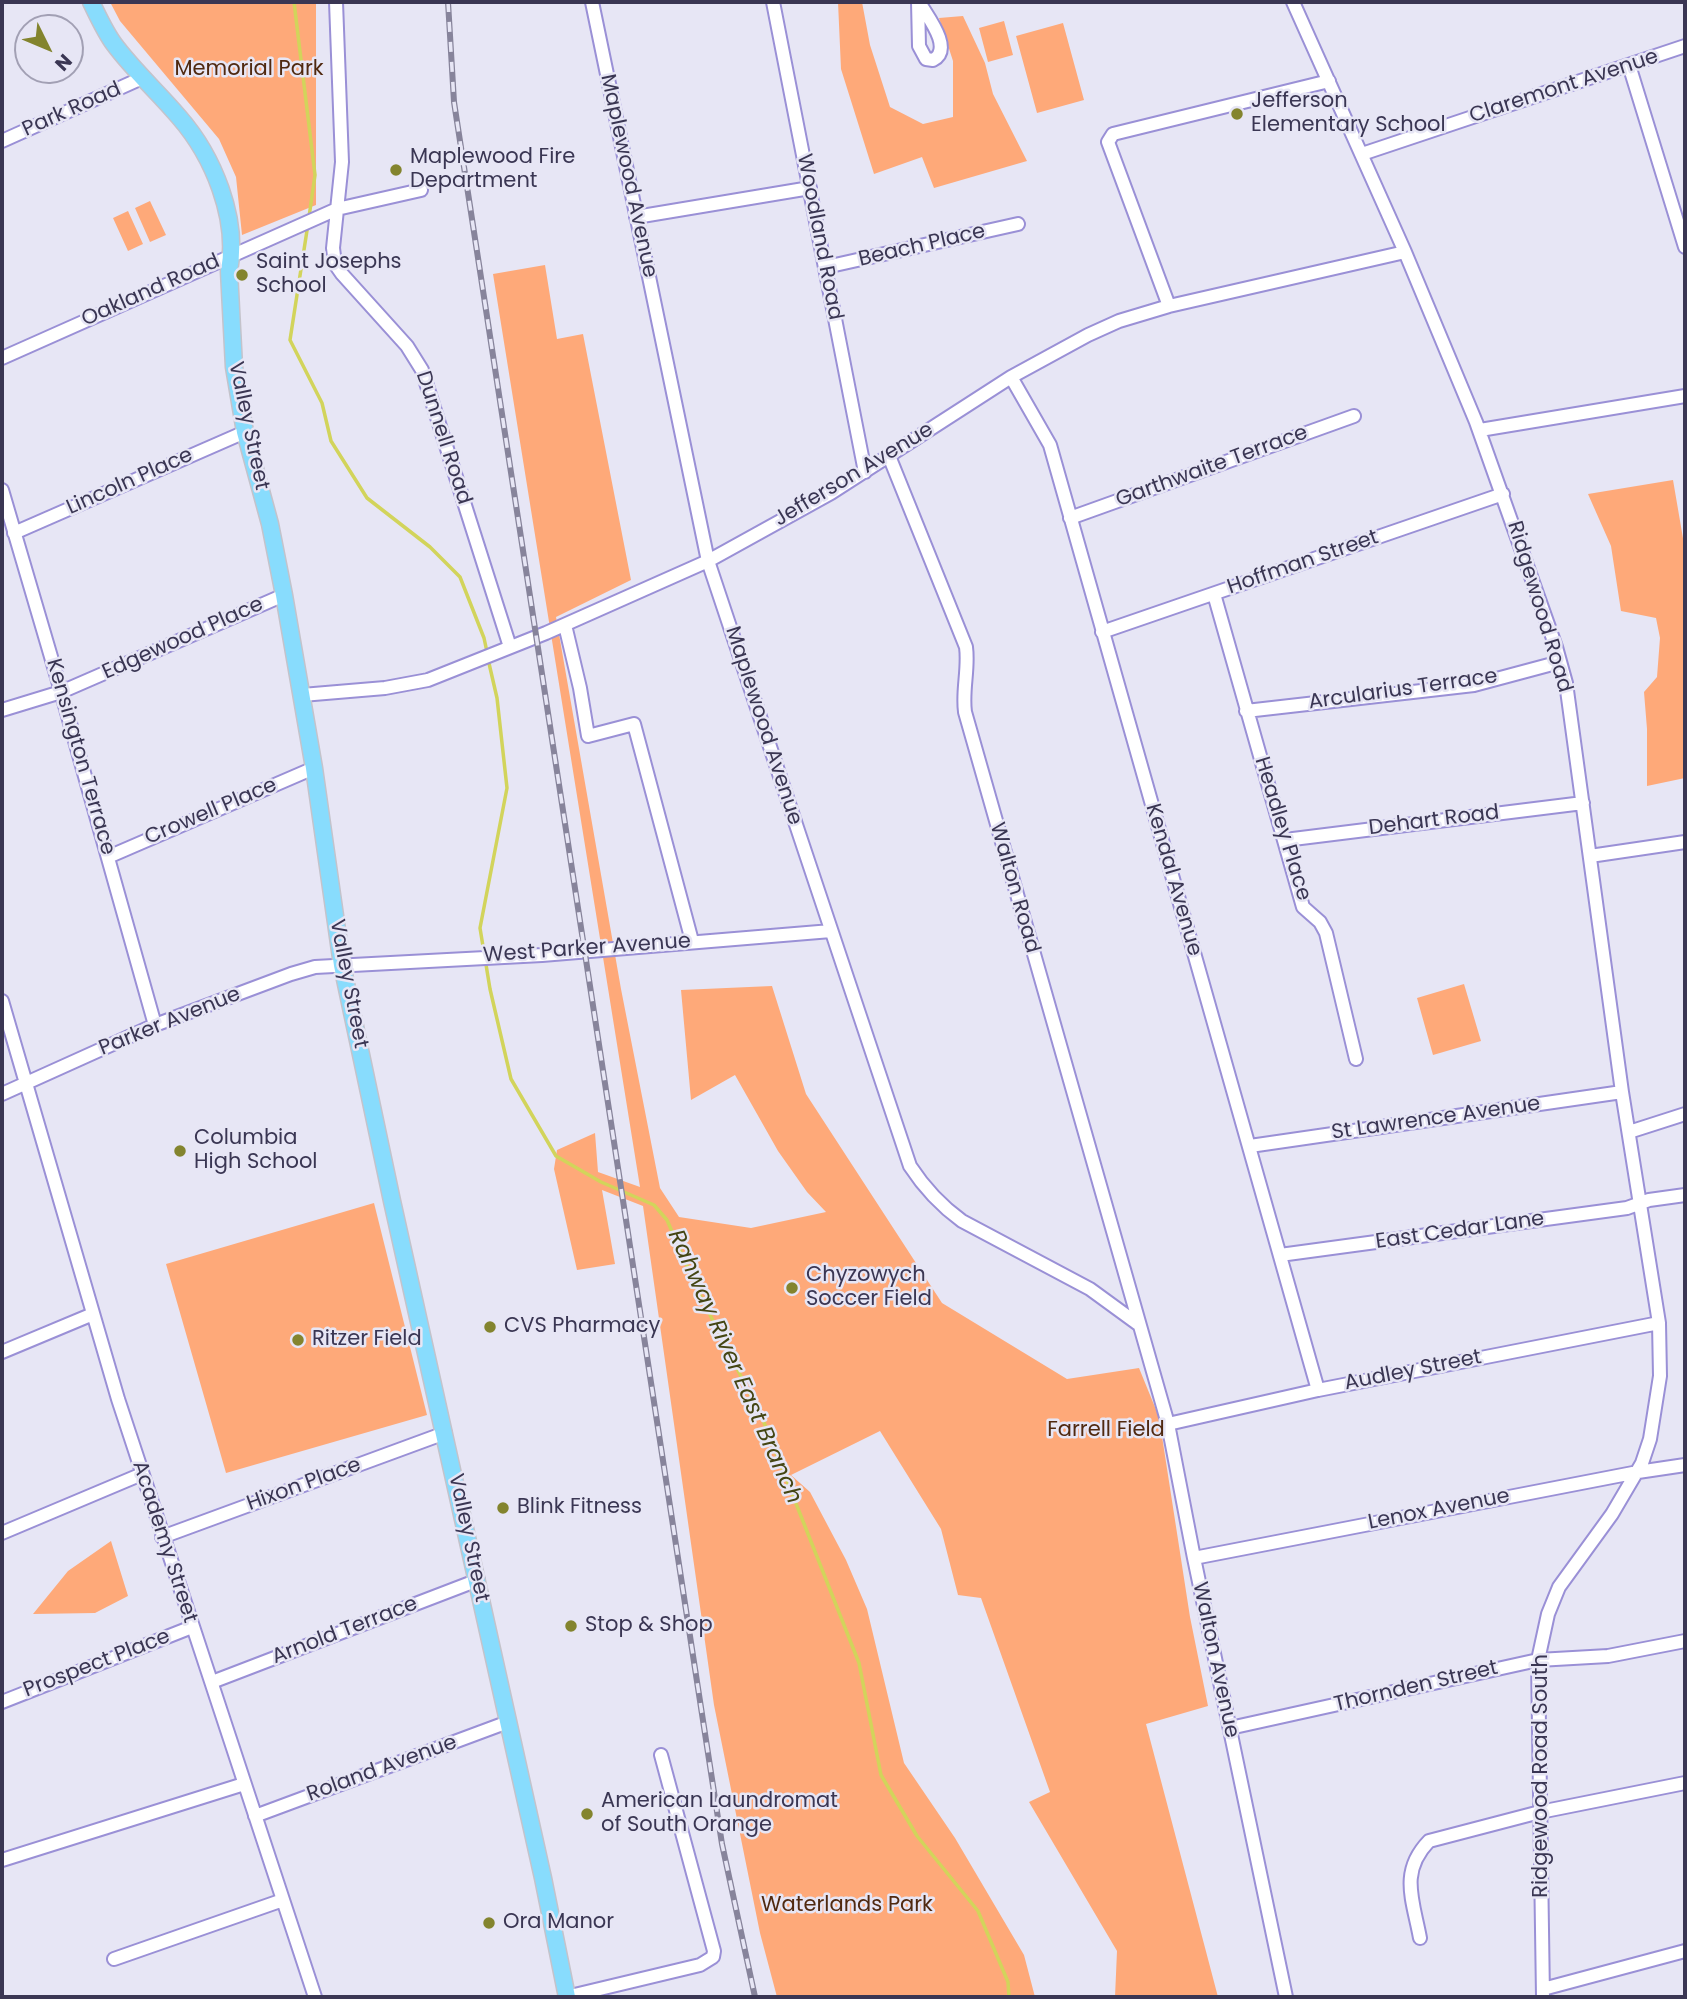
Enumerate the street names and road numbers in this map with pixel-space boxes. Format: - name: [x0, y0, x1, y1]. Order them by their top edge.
- street label: Claremont Avenue: [1466, 45, 1662, 129]
- street label: Maplewood Avenue: [594, 72, 662, 280]
- street label: Park Road: [19, 77, 125, 143]
- street label: Woodland Road: [791, 152, 847, 322]
- street label: Beach Place: [856, 219, 988, 273]
- street label: Oakland Road: [78, 249, 224, 333]
- street label: Valley Street: [222, 359, 274, 493]
- street label: Dunnell Road: [410, 368, 476, 508]
- street label: Jefferson Avenue: [770, 418, 938, 532]
- street label: Garthwaite Terrace: [1113, 421, 1311, 513]
- street label: Lincoln Place: [63, 443, 197, 521]
- street label: Ridgewood Road: [1501, 518, 1577, 696]
- street label: Hoffman Street: [1224, 525, 1382, 601]
- street label: Edgewood Place: [99, 592, 267, 686]
- street label: Maplewood Avenue: [719, 623, 807, 829]
- street label: Kensington Terrace: [40, 656, 120, 858]
- street label: Arcularius Terrace: [1307, 664, 1499, 716]
- street label: Headley Place: [1248, 754, 1316, 904]
- street label: Crowell Place: [141, 773, 281, 851]
- street label: Kendal Avenue: [1139, 801, 1207, 959]
- street label: Dehart Road: [1367, 801, 1501, 841]
- street label: Walton Road: [983, 820, 1045, 956]
- street label: Valley Street: [323, 917, 373, 1051]
- street label: West Parker Avenue: [482, 929, 692, 969]
- street label: Parker Avenue: [96, 982, 244, 1062]
- street label: St Lawrence Avenue: [1330, 1092, 1542, 1146]
- street label: East Cedar Lane: [1374, 1207, 1546, 1255]
- street label: Audley Street: [1342, 1345, 1484, 1397]
- street label: Hixon Place: [244, 1453, 364, 1517]
- street label: Academy Street: [126, 1458, 202, 1626]
- street label: Valley Street: [442, 1471, 494, 1605]
- street label: Lenox Avenue: [1366, 1484, 1512, 1536]
- street label: Walton Avenue: [1186, 1580, 1244, 1740]
- street label: Arnold Terrace: [269, 1592, 421, 1670]
- street label: Prospect Place: [20, 1624, 174, 1704]
- street label: Ridgewood Road South: [1529, 1654, 1555, 1898]
- street label: Thornden Street: [1332, 1656, 1500, 1718]
- street label: Roland Avenue: [304, 1730, 460, 1808]

